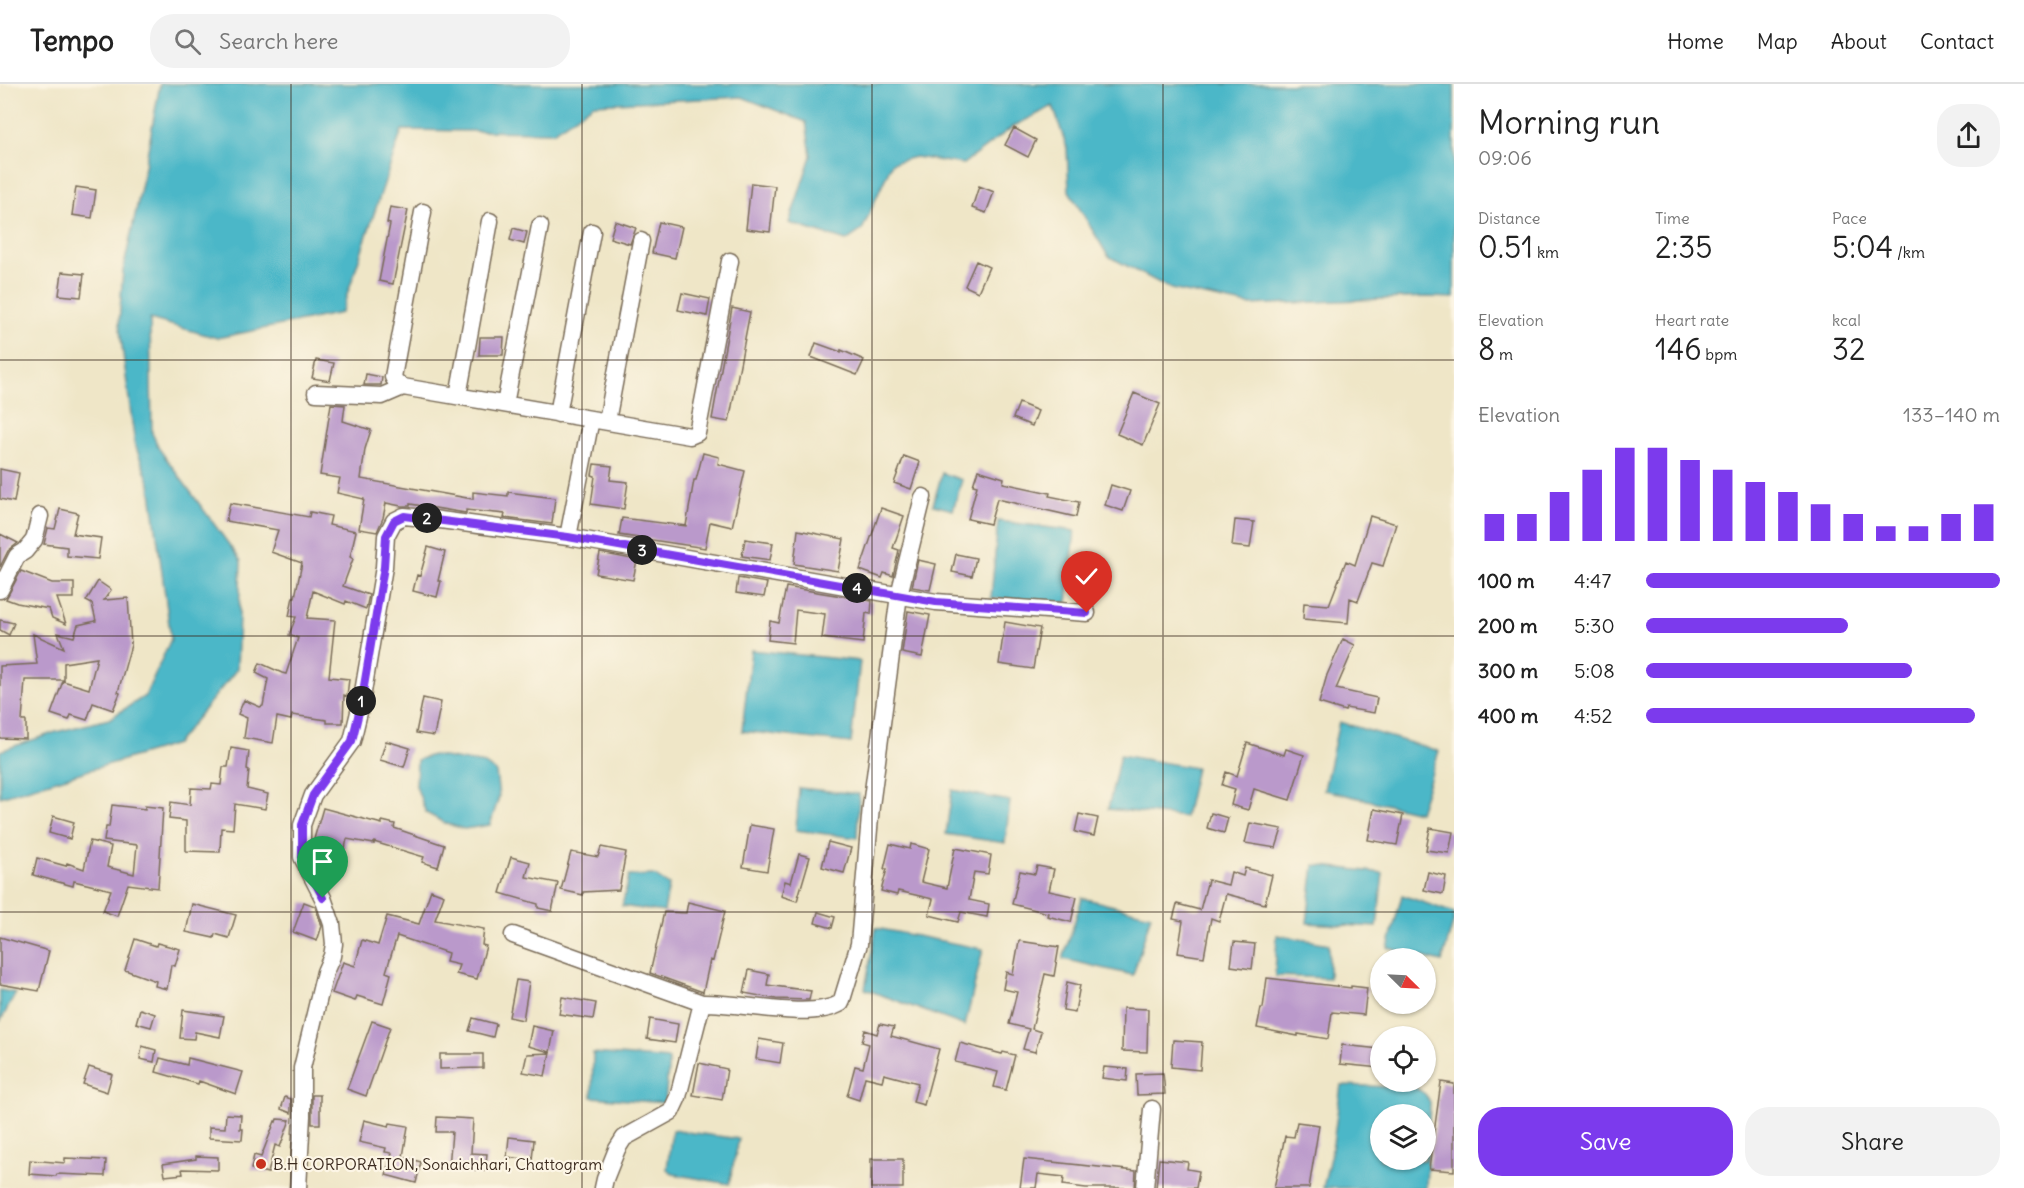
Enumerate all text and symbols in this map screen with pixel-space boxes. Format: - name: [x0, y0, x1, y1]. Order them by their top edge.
- search box: [150, 14, 570, 68]
- text: Tempo: [30, 23, 114, 59]
- icon: search: [171, 25, 204, 58]
- text: Search here: [219, 27, 338, 55]
- text: Home: [1667, 28, 1724, 55]
- text: Map: [1757, 28, 1798, 55]
- text: About: [1831, 28, 1887, 55]
- text: Contact: [1920, 28, 1994, 55]
- text: Morning run: [1478, 101, 1660, 143]
- button: share: [1937, 104, 2000, 167]
- text: 09:06: [1478, 145, 1532, 170]
- text: Distance: [1478, 208, 1540, 228]
- text: Time: [1655, 208, 1690, 228]
- text: Pace: [1832, 208, 1867, 228]
- text: 0.51: [1478, 228, 1533, 266]
- text: 2:35: [1655, 228, 1713, 266]
- text: 5:04: [1832, 228, 1893, 266]
- text: km: [1533, 242, 1559, 262]
- text: /km: [1893, 242, 1925, 262]
- text: Elevation: [1478, 310, 1544, 330]
- text: Heart rate: [1655, 310, 1729, 330]
- text: kcal: [1832, 310, 1861, 330]
- text: 8: [1478, 330, 1495, 368]
- text: 146: [1655, 330, 1702, 368]
- text: 32: [1832, 330, 1865, 368]
- text: m: [1495, 344, 1513, 364]
- text: bpm: [1702, 344, 1737, 364]
- text: Elevation: [1478, 402, 1560, 427]
- text: 133–140 m: [1903, 402, 2000, 427]
- pin: 2: [412, 503, 442, 533]
- text: 2: [423, 508, 431, 528]
- pin: 3: [627, 535, 657, 565]
- text: 3: [637, 540, 647, 560]
- pin: [1061, 551, 1112, 613]
- icon: check: [1070, 560, 1103, 593]
- text: 100 m: [1478, 568, 1535, 593]
- text: 4:47: [1574, 568, 1611, 593]
- pin: 4: [842, 573, 872, 603]
- text: 4: [852, 578, 862, 598]
- text: 200 m: [1478, 613, 1538, 638]
- text: 5:30: [1574, 613, 1615, 638]
- text: 300 m: [1478, 658, 1538, 683]
- text: 5:08: [1574, 658, 1615, 683]
- pin: 1: [346, 686, 376, 716]
- text: 1: [358, 691, 364, 711]
- text: 400 m: [1478, 703, 1538, 728]
- text: 4:52: [1574, 703, 1613, 728]
- pin: [297, 836, 348, 898]
- icon: arrive: [306, 845, 339, 878]
- north arrow: [1370, 948, 1436, 1014]
- map controls: [1370, 948, 1436, 1170]
- button: locate: [1370, 1026, 1436, 1092]
- button: layers: [1370, 1104, 1436, 1170]
- button: Save: [1478, 1107, 1733, 1176]
- button: Share: [1745, 1107, 2000, 1176]
- place label: B.H CORPORATION, Sonaichhari, Chattogram: [273, 1154, 602, 1174]
- marker: B.H CORPORATION, Sonaichhari, Chattogram: [254, 1157, 268, 1171]

